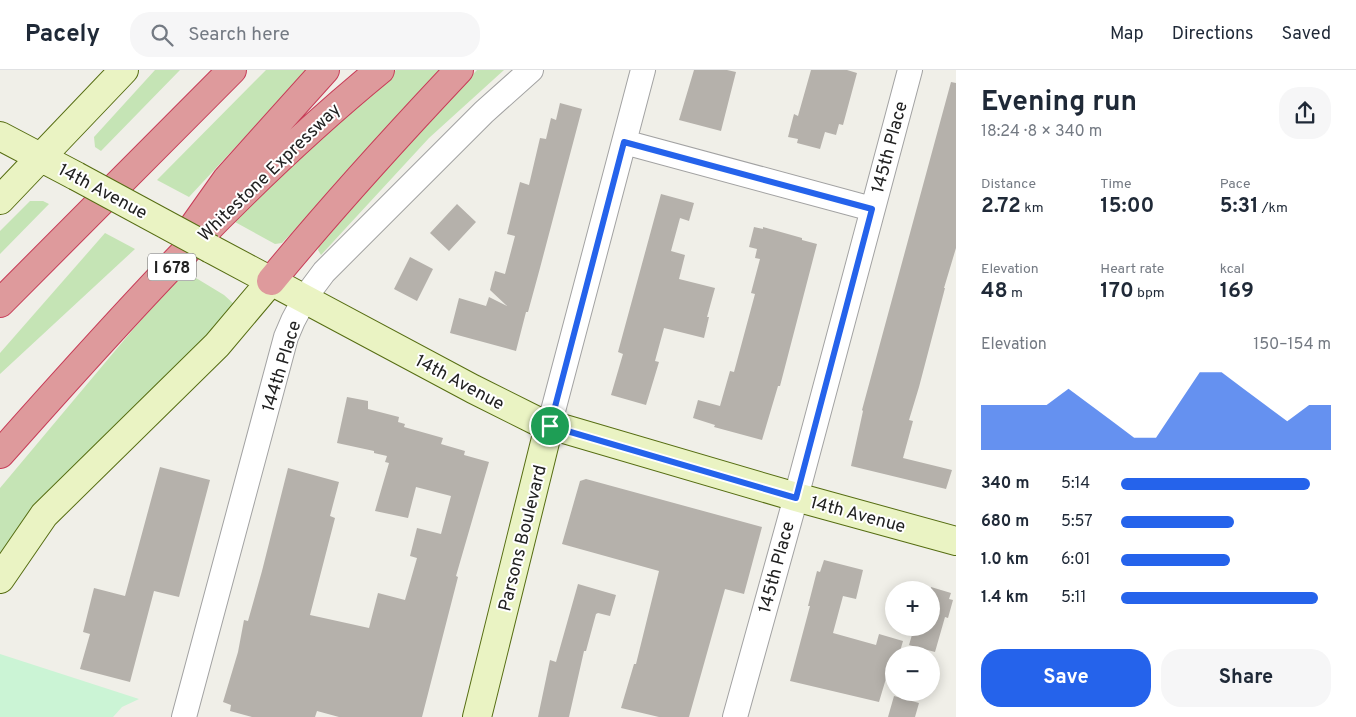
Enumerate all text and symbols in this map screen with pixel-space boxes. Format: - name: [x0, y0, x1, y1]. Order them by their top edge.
- search box: [130, 12, 480, 57]
- text: Pacely: [25, 20, 100, 50]
- icon: search: [148, 21, 176, 49]
- text: Search here: [188, 23, 290, 47]
- text: Map: [1110, 23, 1144, 46]
- text: Directions: [1172, 23, 1254, 46]
- text: Saved: [1282, 23, 1331, 46]
- text: Evening run: [981, 85, 1137, 121]
- button: share: [1279, 87, 1331, 139]
- street label: Whitestone Expressway: [194, 99, 346, 247]
- street label: 145th Place: [867, 99, 914, 196]
- text: 18:24 · 8 × 340 m: [981, 122, 1102, 142]
- street label: 14th Avenue: [54, 159, 151, 225]
- text: Distance: [981, 176, 1036, 193]
- text: Time: [1100, 176, 1132, 193]
- text: Pace: [1220, 176, 1250, 193]
- text: 2.72: [981, 193, 1021, 220]
- text: 15:00: [1100, 193, 1154, 220]
- text: 5:31: [1220, 193, 1259, 220]
- text: km: [1021, 200, 1044, 217]
- text: /km: [1259, 200, 1288, 217]
- road number: I 678: [148, 253, 196, 280]
- text: Elevation: [981, 261, 1039, 278]
- text: Heart rate: [1100, 261, 1164, 278]
- text: kcal: [1220, 261, 1245, 278]
- text: 48: [981, 278, 1008, 305]
- text: 170: [1100, 278, 1134, 305]
- text: 169: [1220, 278, 1254, 305]
- text: m: [1008, 285, 1023, 302]
- text: bpm: [1134, 285, 1165, 302]
- street label: 144th Place: [258, 318, 307, 415]
- text: Elevation: [981, 335, 1047, 355]
- text: 150–154 m: [1253, 335, 1331, 355]
- street label: 14th Avenue: [411, 350, 508, 416]
- pin: [529, 405, 571, 447]
- icon: arrive: [536, 412, 564, 440]
- street label: Parsons Boulevard: [494, 463, 553, 614]
- text: 340 m: [981, 474, 1029, 494]
- text: 5:14: [1061, 474, 1090, 494]
- street label: 14th Avenue: [807, 492, 908, 539]
- text: 680 m: [981, 512, 1029, 532]
- text: 5:57: [1061, 512, 1093, 532]
- street label: 145th Place: [754, 519, 801, 616]
- text: 1.0 km: [981, 550, 1029, 570]
- text: 6:01: [1061, 550, 1090, 570]
- map controls: [885, 581, 940, 701]
- button: +: [885, 581, 940, 636]
- text: 1.4 km: [981, 588, 1029, 608]
- text: 5:11: [1061, 588, 1086, 608]
- button: −: [885, 646, 940, 701]
- button: Save: [981, 649, 1151, 707]
- button: Share: [1161, 649, 1331, 707]

